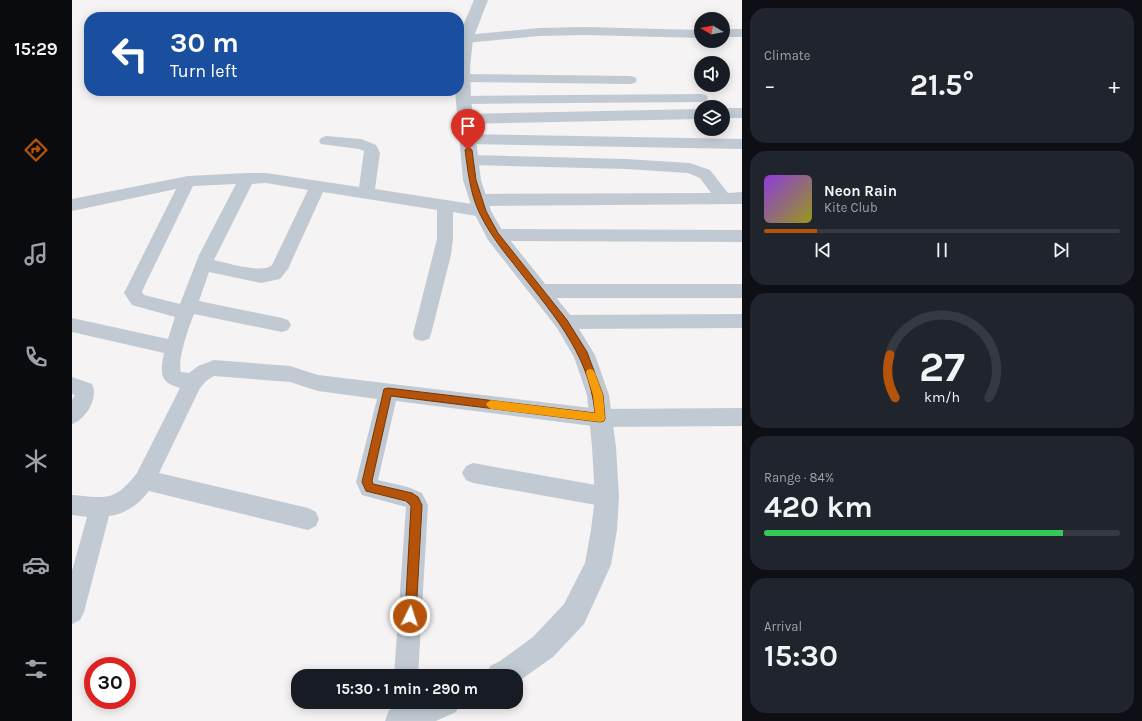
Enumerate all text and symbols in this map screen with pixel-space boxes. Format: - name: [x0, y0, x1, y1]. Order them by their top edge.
- north arrow: [694, 12, 730, 48]
- map controls: [694, 12, 730, 136]
- text: 30 m: [170, 26, 239, 59]
- icon: left: [104, 28, 156, 80]
- text: 15:29: [14, 38, 58, 60]
- text: Climate: [764, 48, 810, 63]
- button: sound: [694, 56, 730, 92]
- text: Turn left: [170, 60, 238, 82]
- text: 21.5°: [910, 67, 974, 103]
- text: −: [764, 73, 776, 99]
- text: +: [1108, 73, 1120, 99]
- button: layers: [694, 100, 730, 136]
- pin: [451, 109, 485, 150]
- icon: arrive: [457, 115, 479, 137]
- icon: directions: [22, 136, 50, 164]
- text: Neon Rain: [824, 182, 897, 200]
- text: Kite Club: [824, 200, 878, 215]
- icon: previous: [812, 239, 834, 261]
- icon: pause: [931, 239, 953, 261]
- icon: next: [1050, 239, 1072, 261]
- icon: music: [22, 240, 50, 268]
- icon: phone: [22, 343, 50, 371]
- text: 27: [919, 343, 965, 391]
- text: km/h: [924, 389, 960, 406]
- icon: climate: [22, 447, 50, 475]
- text: Range · 84%: [764, 470, 834, 485]
- text: 420 km: [764, 489, 873, 525]
- icon: car: [22, 551, 50, 579]
- position arrow: [389, 595, 431, 637]
- text: Arrival: [764, 619, 802, 634]
- text: 15:30: [764, 638, 838, 674]
- icon: filters: [22, 655, 50, 683]
- speed limit sign: 30: [84, 657, 136, 709]
- text: 15:30 · 1 min · 290 m: [336, 680, 478, 698]

